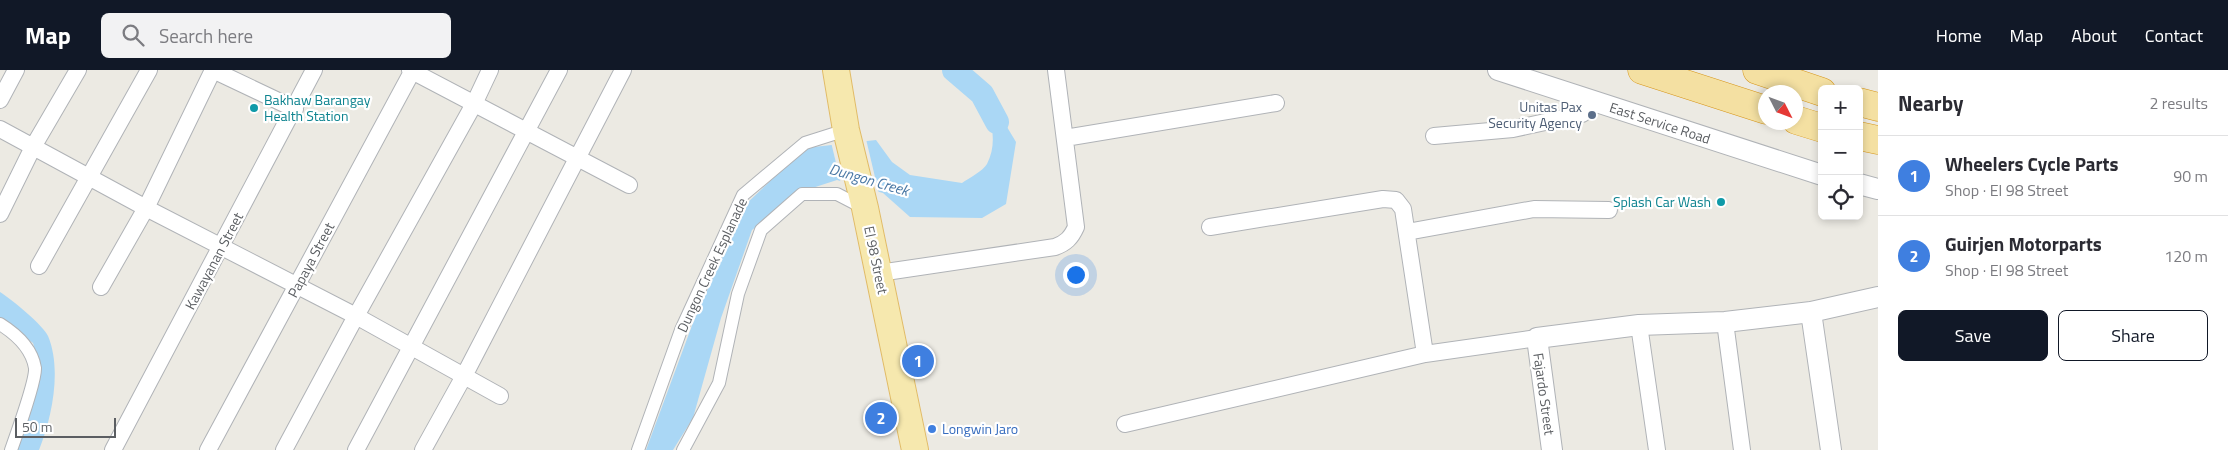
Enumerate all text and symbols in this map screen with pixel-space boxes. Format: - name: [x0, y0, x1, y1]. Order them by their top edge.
- search box: [101, 13, 451, 58]
- text: Map: [25, 17, 71, 53]
- icon: search: [119, 21, 147, 49]
- text: Search here: [159, 21, 253, 50]
- text: Home: [1936, 22, 1982, 49]
- text: Map: [2010, 22, 2043, 49]
- text: About: [2071, 22, 2117, 49]
- text: Contact: [2145, 22, 2203, 49]
- north arrow: [1758, 85, 1803, 130]
- map controls: [1818, 85, 1863, 220]
- button: +: [1818, 85, 1863, 130]
- text: Nearby: [1898, 87, 1963, 119]
- place label: Bakhaw Barangay Health Station: [264, 89, 371, 126]
- text: 2 results: [2149, 91, 2208, 115]
- place label: Unitas Pax Security Agency: [1488, 96, 1583, 133]
- street label: East Service Road: [1607, 96, 1713, 149]
- marker: Bakhaw Barangay Health Station: [248, 102, 260, 114]
- marker: Unitas Pax Security Agency: [1586, 109, 1598, 121]
- button: −: [1818, 130, 1863, 175]
- text: Wheelers Cycle Parts: [1945, 149, 2118, 178]
- water label: Dungon Creek: [827, 157, 914, 202]
- text: 1: [1910, 164, 1918, 188]
- text: 90 m: [2173, 164, 2208, 188]
- button: locate: [1818, 175, 1863, 220]
- text: Shop · El 98 Street: [1945, 178, 2068, 202]
- place label: Splash Car Wash: [1613, 191, 1711, 212]
- street label: Dungon Creek Esplanade: [671, 194, 752, 335]
- marker: Splash Car Wash: [1715, 196, 1727, 208]
- street label: Kawayanan Street: [179, 208, 248, 313]
- street label: Papaya Street: [282, 218, 339, 301]
- street label: El 98 Street: [859, 224, 894, 296]
- text: Guirjen Motorparts: [1945, 229, 2102, 258]
- text: 2: [1910, 244, 1918, 268]
- text: 120 m: [2164, 244, 2208, 268]
- text: Shop · El 98 Street: [1945, 258, 2068, 282]
- your location: [1063, 262, 1089, 288]
- button: Save: [1898, 310, 2048, 361]
- button: Share: [2058, 310, 2208, 361]
- pin: 1: [902, 342, 934, 380]
- street label: Fajardo Street: [1528, 352, 1561, 436]
- pin: 2: [865, 399, 897, 437]
- scale bar: [15, 415, 116, 438]
- text: 50 m: [22, 416, 52, 437]
- place label: Longwin Jaro: [942, 418, 1018, 439]
- marker: Longwin Jaro: [926, 423, 938, 435]

